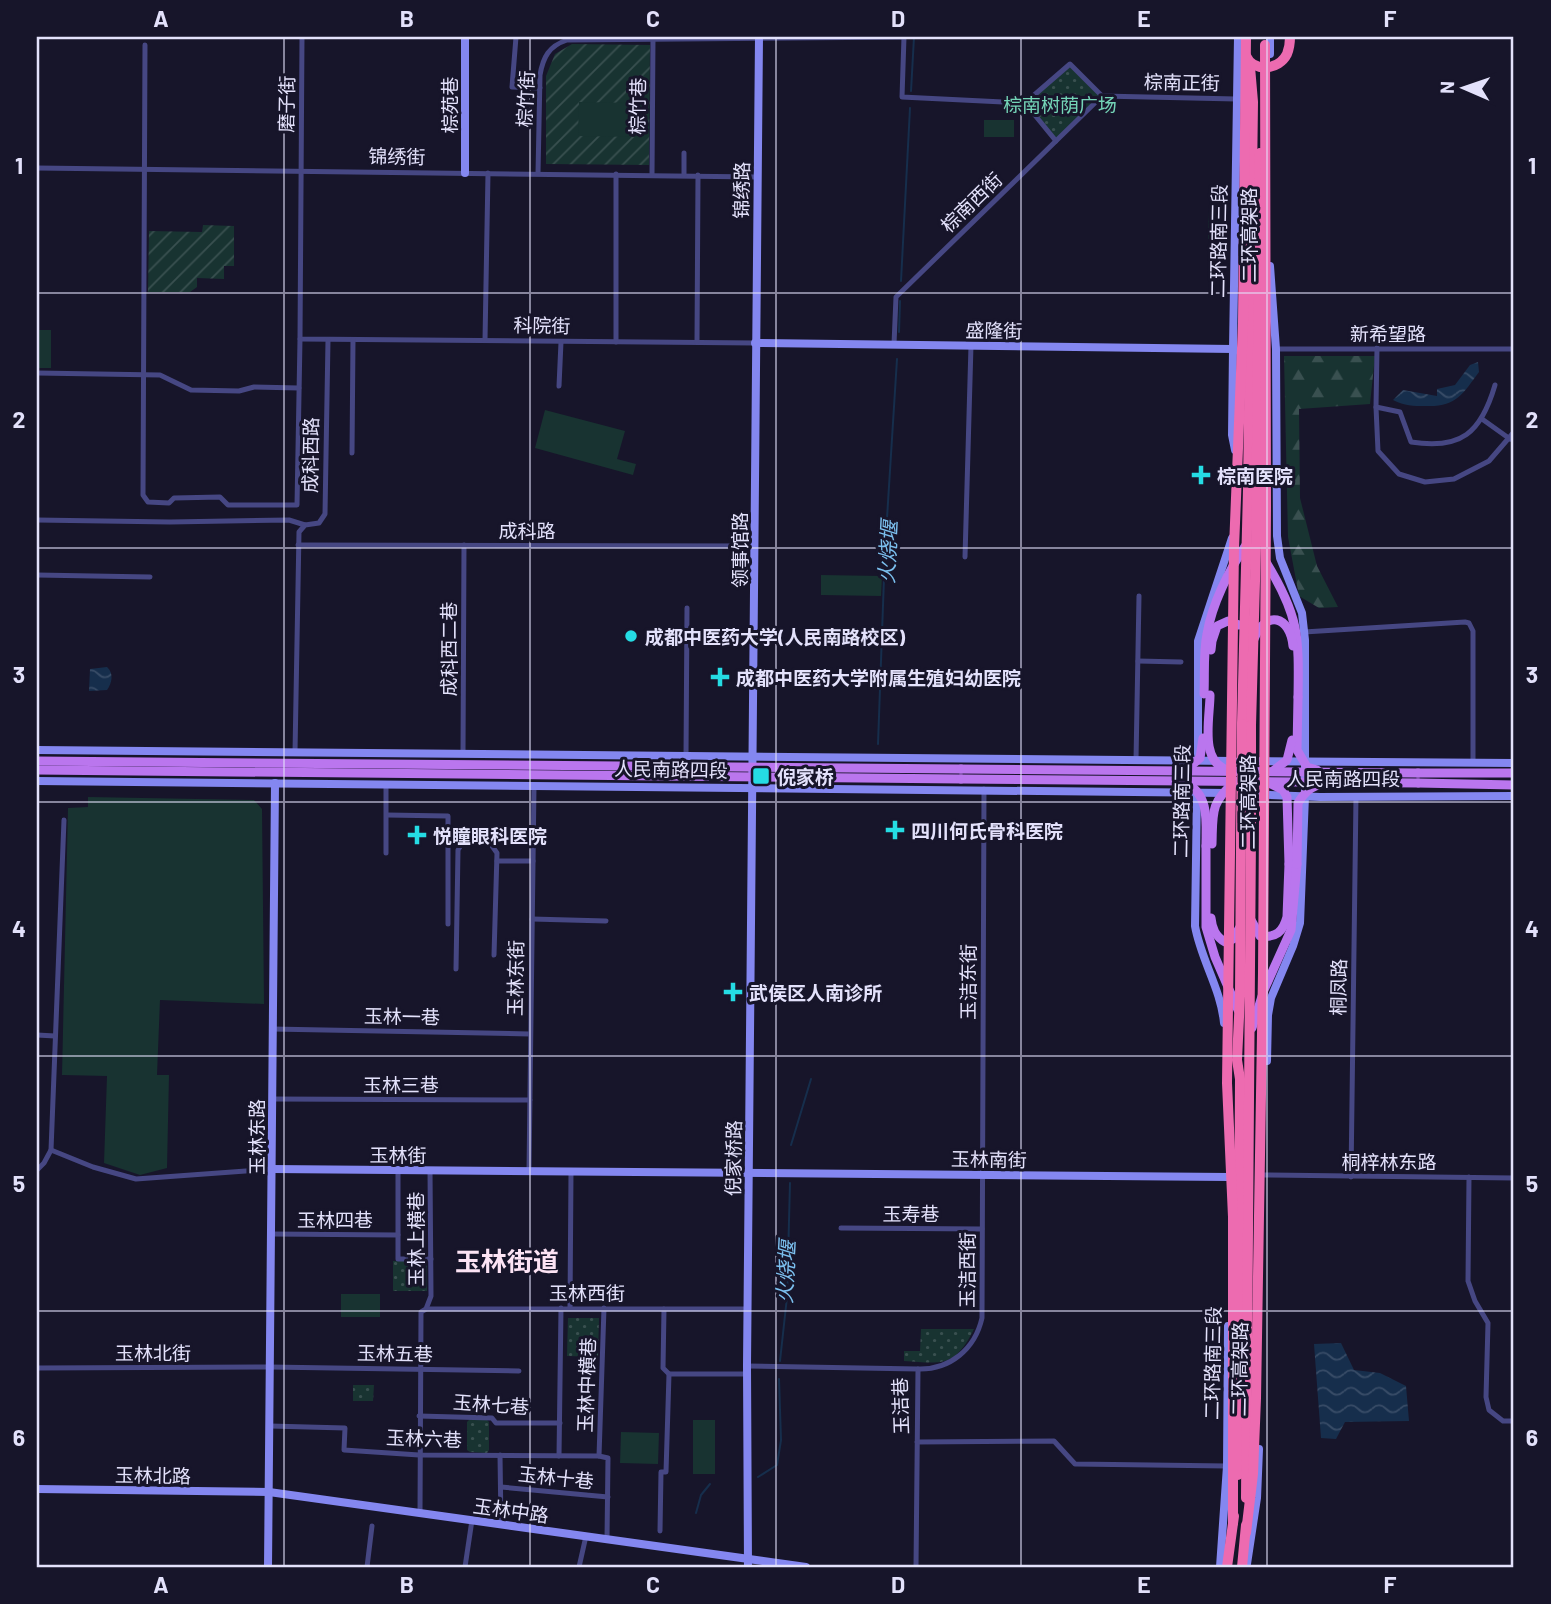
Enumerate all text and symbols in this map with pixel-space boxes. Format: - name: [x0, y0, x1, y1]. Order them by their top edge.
- text: A: [153, 4, 169, 32]
- text: B: [400, 4, 414, 32]
- text: C: [646, 4, 660, 32]
- text: D: [891, 4, 905, 32]
- text: E: [1137, 4, 1151, 32]
- text: F: [1384, 4, 1397, 32]
- north arrow: [1428, 52, 1498, 122]
- street label: 棕竹街: [512, 70, 538, 128]
- street label: 棕南正街: [1144, 70, 1220, 94]
- street label: 磨子街: [274, 75, 298, 133]
- street label: 棕苑巷: [438, 76, 461, 134]
- street label: 棕竹巷: [625, 77, 649, 135]
- text: N: [1435, 81, 1458, 94]
- park label: 棕南树荫广场: [1003, 93, 1117, 116]
- street label: 锦绣街: [368, 144, 426, 168]
- text: 1: [15, 151, 23, 179]
- text: 1: [1528, 151, 1536, 179]
- street label: 锦绣路: [729, 161, 753, 219]
- street label: 棕南西街: [936, 167, 1006, 237]
- street label: 二环路南三段: [1206, 184, 1230, 298]
- street label: 二环高架路: [1237, 187, 1260, 283]
- street label: 科院街: [513, 313, 571, 337]
- street label: 盛隆街: [965, 318, 1023, 342]
- street label: 新希望路: [1350, 322, 1426, 345]
- text: 2: [13, 405, 25, 433]
- text: 2: [1526, 405, 1538, 433]
- street label: 成科西路: [298, 417, 322, 493]
- place label: 棕南医院: [1217, 464, 1293, 487]
- marker: 棕南医院: [1191, 465, 1211, 485]
- street label: 领事馆路: [728, 512, 751, 588]
- water label: 火烧堰: [873, 517, 901, 584]
- street label: 成科路: [498, 519, 556, 542]
- street label: 成科西二巷: [437, 601, 460, 697]
- place label: 成都中医药大学(人民南路校区): [645, 625, 906, 648]
- marker: 成都中医药大学(人民南路校区): [623, 628, 639, 644]
- text: 3: [13, 660, 25, 688]
- text: 3: [1526, 660, 1538, 688]
- place label: 成都中医药大学附属生殖妇幼医院: [736, 666, 1021, 689]
- marker: 成都中医药大学附属生殖妇幼医院: [710, 667, 730, 687]
- street label: 二环路南三段: [1169, 744, 1193, 858]
- street label: 二环高架路: [1236, 754, 1259, 850]
- street label: 人民南路四段: [614, 757, 728, 781]
- place label: 倪家桥: [777, 765, 834, 788]
- marker: 倪家桥: [751, 766, 771, 786]
- street label: 人民南路四段: [1286, 767, 1400, 790]
- place label: 四川何氏骨科医院: [911, 819, 1063, 842]
- marker: 四川何氏骨科医院: [885, 820, 905, 840]
- place label: 悦瞳眼科医院: [433, 824, 547, 847]
- marker: 悦瞳眼科医院: [407, 825, 427, 845]
- text: 4: [12, 914, 26, 942]
- text: 4: [1525, 914, 1539, 942]
- street label: 玉林东街: [503, 940, 527, 1016]
- street label: 玉洁东街: [956, 944, 979, 1020]
- street label: 桐凤路: [1326, 958, 1350, 1016]
- place label: 武侯区人南诊所: [749, 981, 882, 1004]
- marker: 武侯区人南诊所: [723, 982, 743, 1002]
- street label: 玉林一巷: [364, 1004, 440, 1028]
- street label: 玉林三巷: [363, 1073, 439, 1096]
- street label: 玉林东路: [245, 1099, 268, 1175]
- street label: 倪家桥路: [721, 1120, 745, 1196]
- street label: 玉林街: [369, 1143, 427, 1166]
- street label: 玉林南街: [951, 1147, 1027, 1171]
- street label: 桐梓林东路: [1341, 1150, 1437, 1173]
- text: 5: [13, 1169, 25, 1197]
- text: 5: [1526, 1169, 1538, 1197]
- street label: 玉林上横巷: [404, 1191, 427, 1287]
- street label: 玉寿巷: [882, 1202, 940, 1225]
- street label: 玉林四巷: [297, 1208, 373, 1231]
- street label: 玉洁西街: [955, 1232, 978, 1308]
- water label: 火烧堰: [771, 1237, 799, 1304]
- district label: 玉林街道: [455, 1245, 559, 1276]
- street label: 玉林西街: [549, 1281, 625, 1304]
- street label: 二环路南三段: [1200, 1306, 1224, 1420]
- street label: 二环高架路: [1227, 1321, 1251, 1417]
- street label: 玉林中横巷: [573, 1337, 599, 1433]
- street label: 玉林北街: [115, 1341, 191, 1364]
- street label: 玉林五巷: [357, 1341, 433, 1365]
- street label: 玉洁巷: [888, 1377, 912, 1435]
- street label: 玉林七巷: [452, 1390, 530, 1418]
- text: 6: [13, 1423, 25, 1451]
- text: 6: [1526, 1423, 1538, 1451]
- street label: 玉林六巷: [386, 1425, 462, 1451]
- street label: 玉林十巷: [517, 1462, 595, 1492]
- street label: 玉林北路: [115, 1463, 191, 1487]
- street label: 玉林中路: [472, 1493, 550, 1527]
- text: A: [153, 1570, 169, 1598]
- text: B: [400, 1570, 414, 1598]
- text: C: [646, 1570, 660, 1598]
- text: D: [891, 1570, 905, 1598]
- text: E: [1137, 1570, 1151, 1598]
- text: F: [1384, 1570, 1397, 1598]

